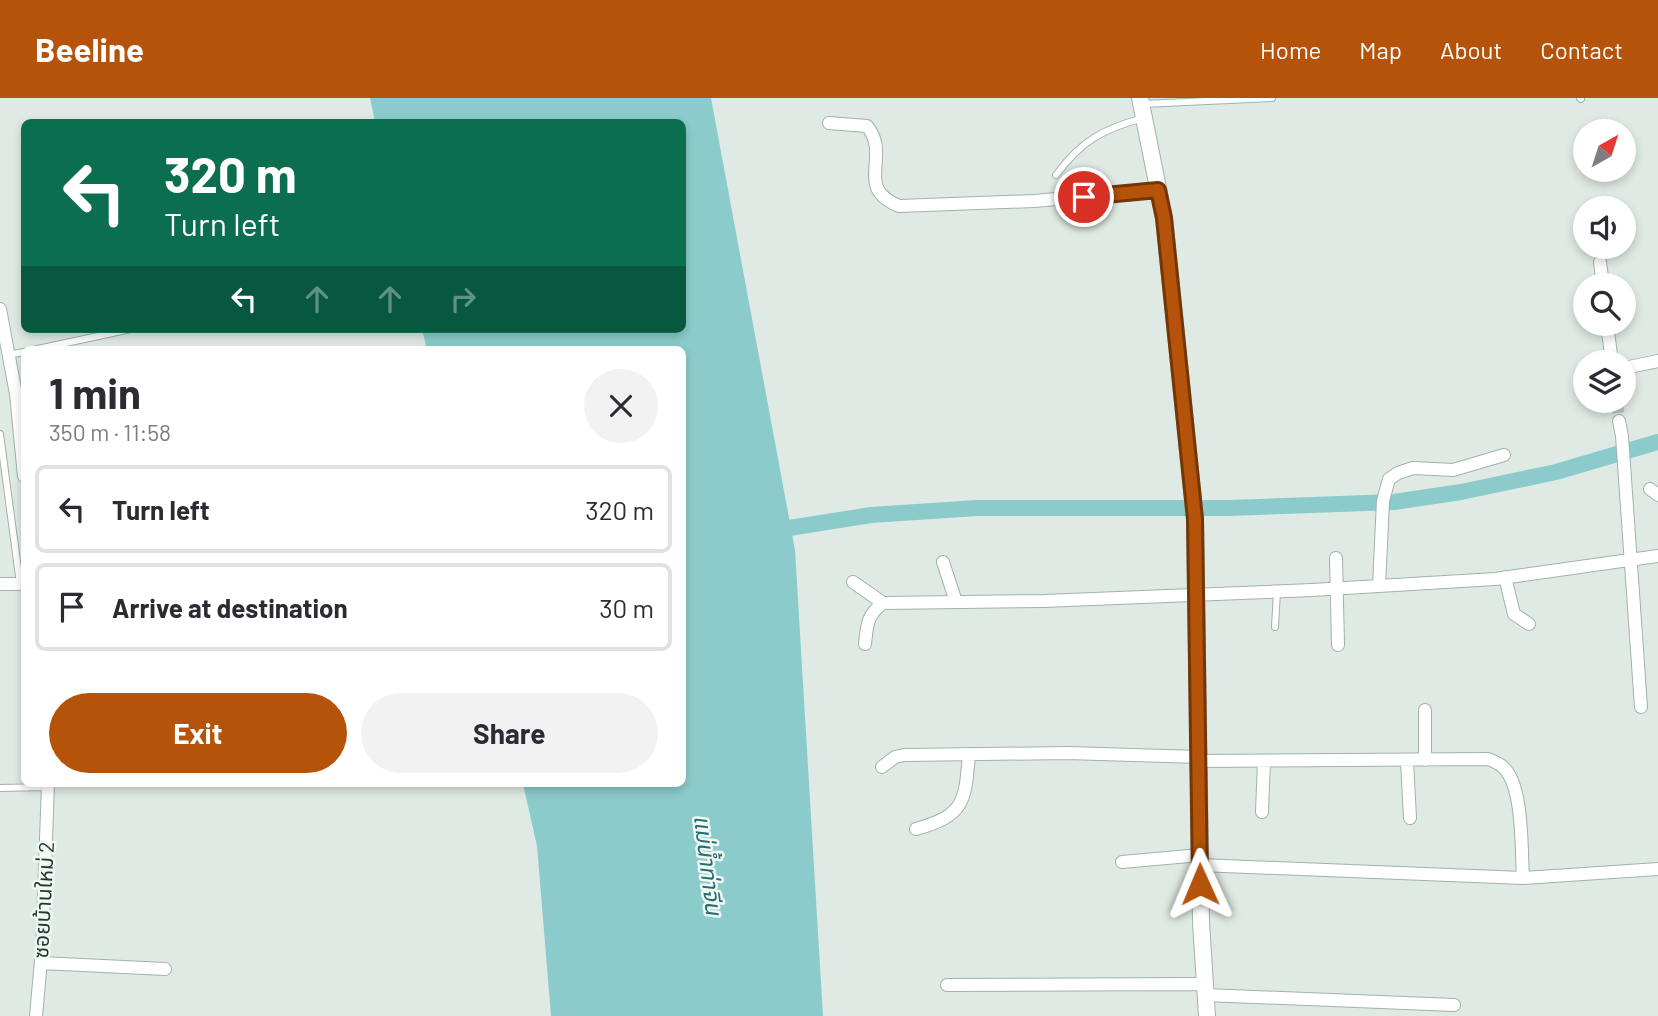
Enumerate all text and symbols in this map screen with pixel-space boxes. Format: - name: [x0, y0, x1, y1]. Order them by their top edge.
- text: Beeline: [35, 29, 144, 69]
- text: Home: [1260, 35, 1321, 64]
- text: Map: [1359, 35, 1402, 64]
- text: About: [1440, 35, 1502, 64]
- text: Contact: [1540, 35, 1623, 64]
- north arrow: [1573, 119, 1636, 182]
- map controls: [1573, 119, 1636, 413]
- text: 320 m: [164, 144, 297, 203]
- icon: left: [49, 147, 140, 238]
- pin: [1054, 167, 1114, 227]
- icon: arrive: [1065, 178, 1103, 216]
- button: sound: [1573, 196, 1636, 259]
- text: Turn left: [164, 204, 281, 242]
- button: search: [1573, 273, 1636, 336]
- icon: left: [225, 280, 263, 318]
- icon: ahead: [298, 280, 336, 318]
- icon: ahead: [371, 280, 409, 318]
- icon: right: [444, 280, 482, 318]
- button: layers: [1573, 350, 1636, 413]
- text: 1 min: [49, 367, 141, 417]
- button: close: [584, 369, 658, 443]
- text: 350 m · 11:58: [49, 418, 171, 446]
- icon: left: [53, 490, 91, 528]
- text: Turn left: [112, 494, 210, 525]
- text: 320 m: [585, 494, 654, 525]
- icon: arrive: [53, 588, 91, 626]
- text: Arrive at destination: [112, 592, 348, 623]
- text: 30 m: [599, 592, 654, 623]
- button: Exit: [49, 693, 347, 773]
- button: Share: [361, 693, 658, 773]
- water label: แม่น้ำท่าจีน: [689, 813, 730, 918]
- street label: ซอยบ้านใหม่ 2: [27, 841, 58, 959]
- position arrow: [1163, 847, 1237, 921]

